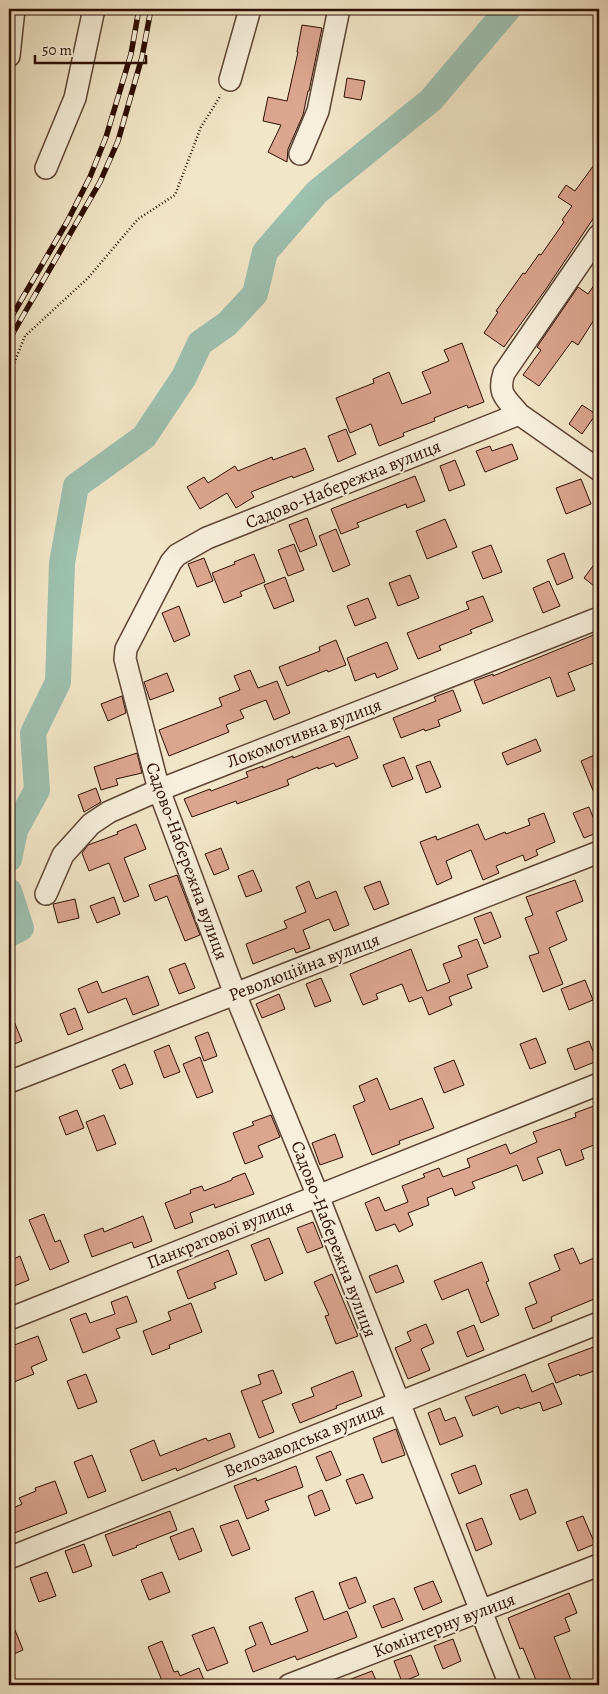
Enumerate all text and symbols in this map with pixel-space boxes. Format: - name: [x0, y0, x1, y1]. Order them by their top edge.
- scale bar: [35, 32, 146, 64]
- text: 50 m: [42, 40, 72, 60]
- street label: Садово-Набережна вулиця: [242, 434, 444, 534]
- street label: Локомотивна вулиця: [223, 692, 385, 774]
- street label: Садово-Набережна вулиця: [140, 759, 234, 963]
- street label: Революційна вулиця: [225, 927, 383, 1007]
- street label: Садово-Набережна вулиця: [285, 1137, 383, 1341]
- street label: Панкратової вулиця: [143, 1194, 297, 1274]
- street label: Велозаводська вулиця: [220, 1397, 388, 1483]
- street label: Комінтерну вулиця: [369, 1587, 519, 1663]

